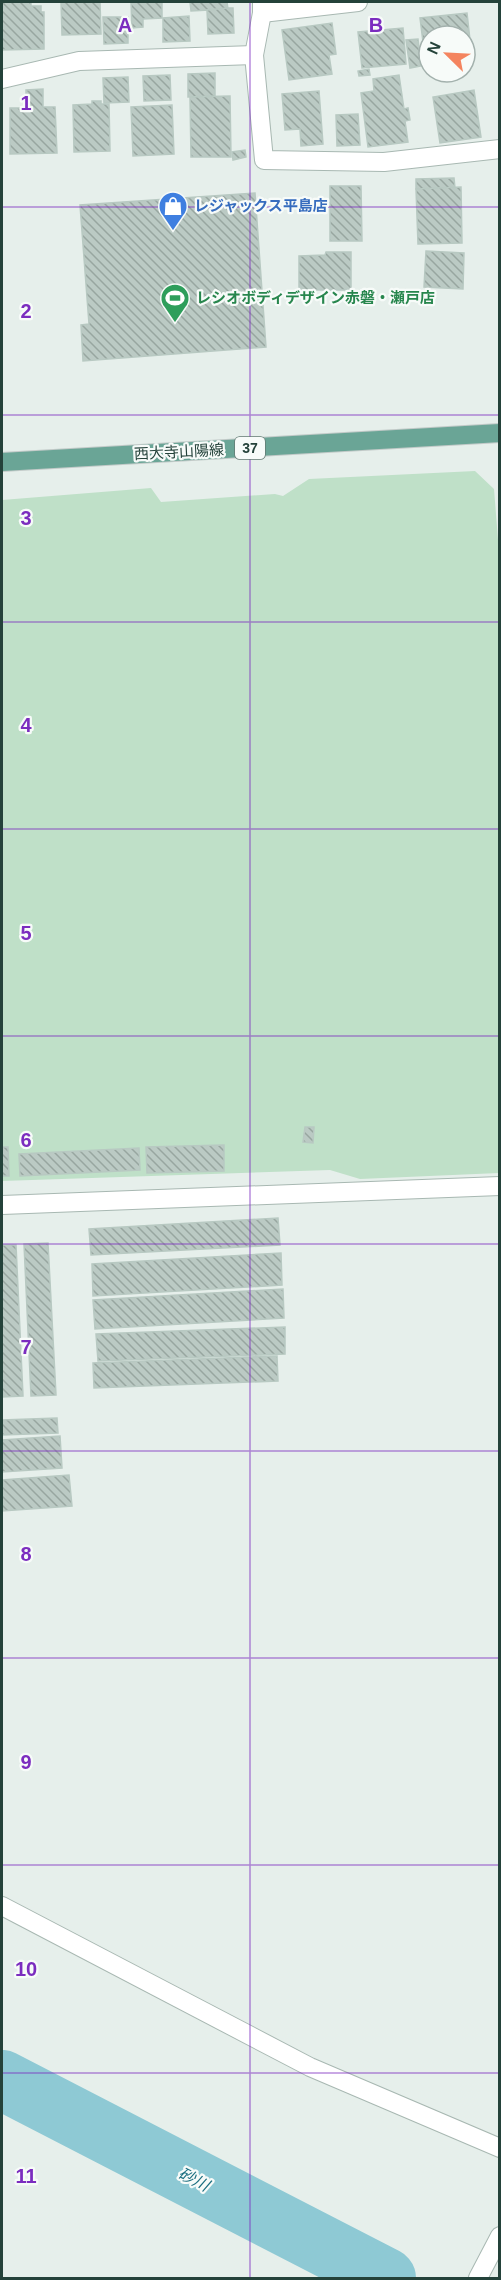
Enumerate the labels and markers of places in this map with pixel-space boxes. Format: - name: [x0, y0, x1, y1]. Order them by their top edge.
- shop icon: レジャックス平島店: [157, 190, 189, 232]
- place label: レジャックス平島店: [194, 197, 328, 214]
- sports icon: レシオボディデザイン赤磐・瀬戸店: [159, 282, 191, 324]
- place label: レシオボディデザイン赤磐・瀬戸店: [196, 289, 435, 306]

